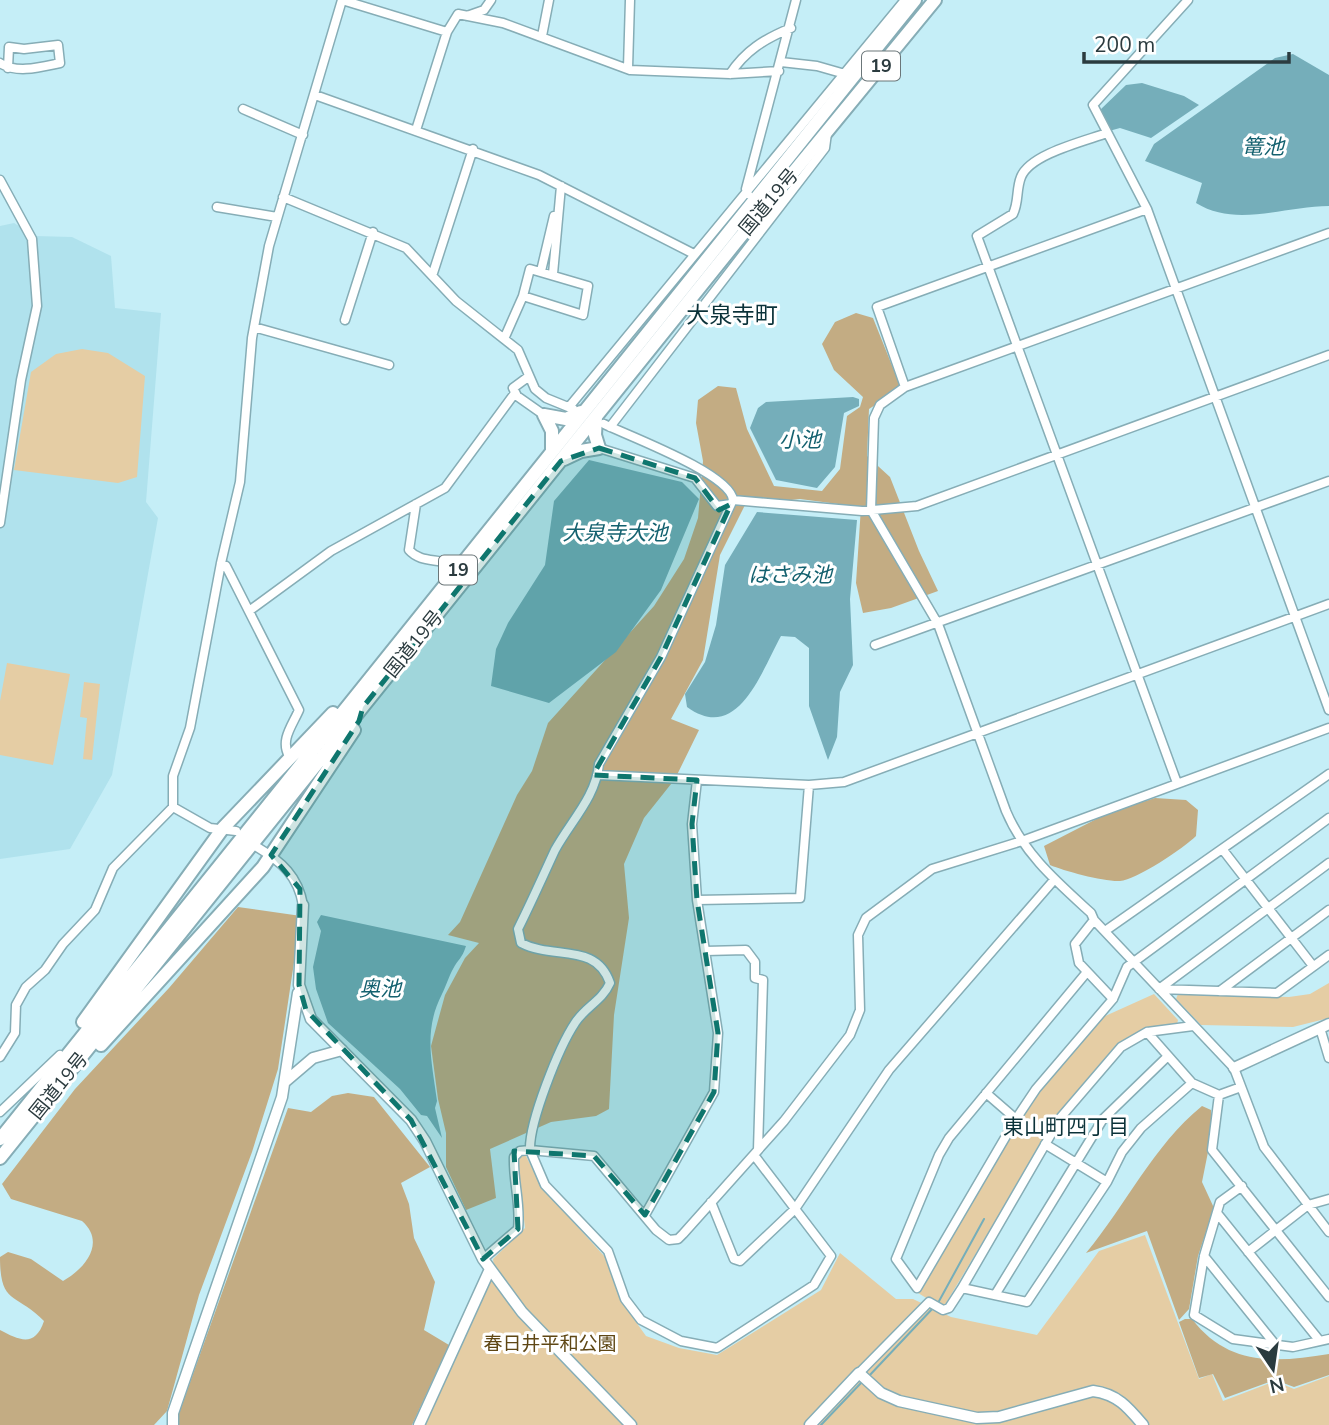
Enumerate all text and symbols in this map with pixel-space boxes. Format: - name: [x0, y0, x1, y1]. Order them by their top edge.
- scale bar: [1084, 21, 1289, 65]
- text: 200 m: [1094, 31, 1155, 59]
- road number: 19: [862, 52, 900, 80]
- water label: 篭池: [1242, 133, 1286, 161]
- street label: 国道19号: [733, 163, 805, 241]
- district label: 大泉寺町: [686, 300, 778, 331]
- water label: 小池: [779, 426, 823, 454]
- water label: 大泉寺大池: [563, 519, 669, 547]
- road number: 19: [439, 556, 477, 584]
- water label: はさみ池: [748, 561, 834, 589]
- street label: 国道19号: [379, 605, 449, 683]
- water label: 奥池: [359, 975, 403, 1003]
- street label: 国道19号: [24, 1047, 94, 1125]
- district label: 東山町四丁目: [1003, 1113, 1129, 1141]
- park label: 春日井平和公園: [483, 1331, 617, 1357]
- north arrow: [1238, 1334, 1308, 1404]
- text: N: [1267, 1370, 1286, 1399]

